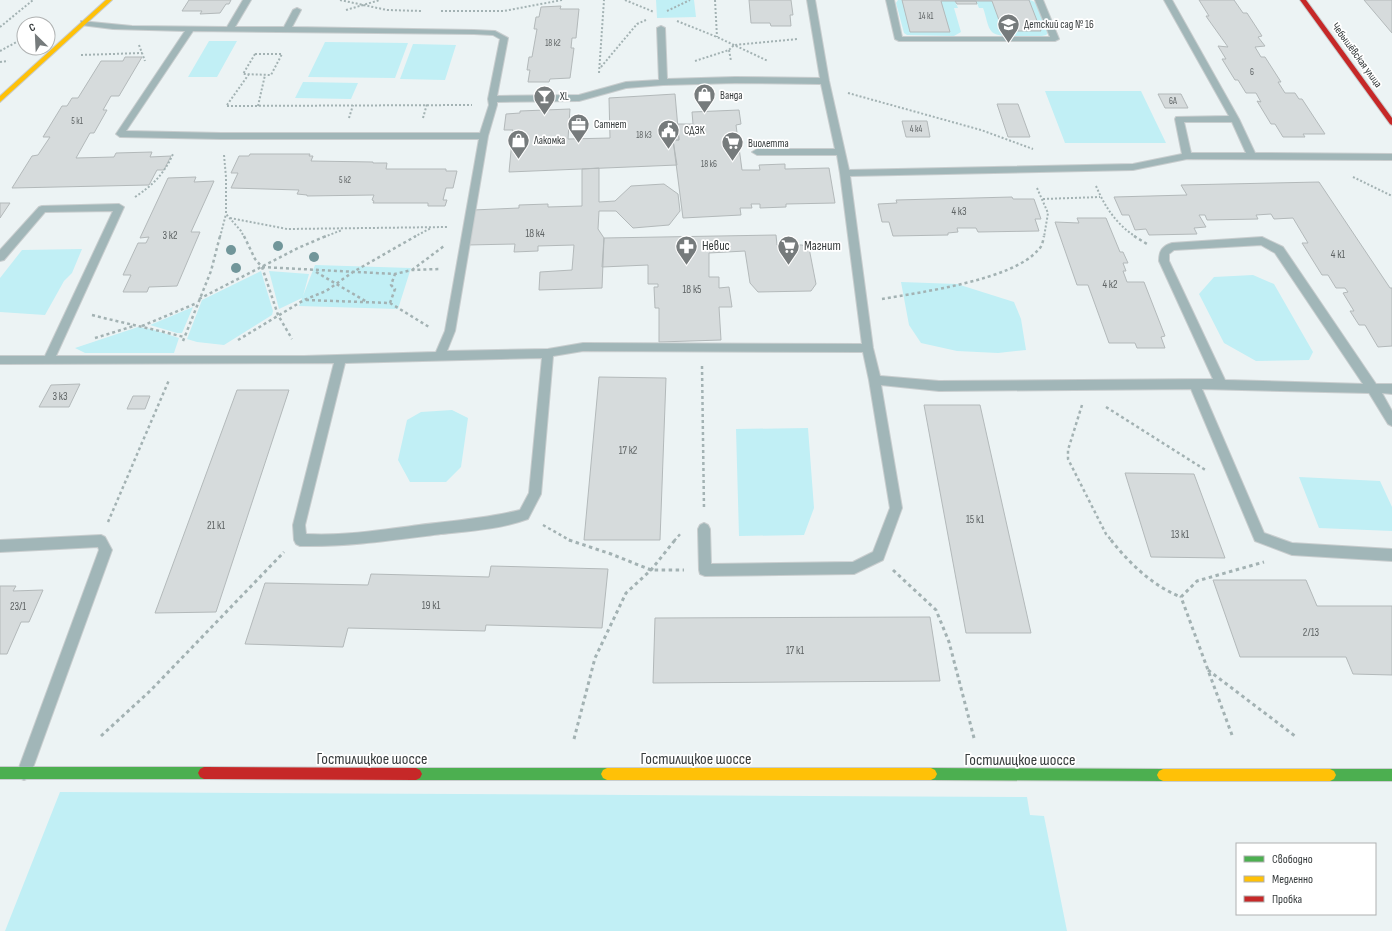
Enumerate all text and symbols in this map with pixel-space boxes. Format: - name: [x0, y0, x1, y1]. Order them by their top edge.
- house number: 14 к1: [919, 11, 934, 22]
- school or university icon: Детский сад № 16: [995, 11, 1021, 44]
- north arrow: [16, 16, 56, 56]
- place label: Детский сад № 16: [1024, 18, 1094, 31]
- text: С: [27, 20, 38, 34]
- street label: Чебышёвская улица: [1329, 20, 1385, 90]
- house number: 18 к2: [545, 38, 561, 49]
- house number: 6: [1250, 67, 1254, 78]
- shop icon: Ванда: [691, 82, 717, 115]
- bar icon: XL: [532, 83, 558, 116]
- place label: Ванда: [720, 89, 743, 102]
- place label: XL: [559, 90, 569, 103]
- house number: 6А: [1169, 96, 1177, 107]
- office icon: Сатнет: [566, 111, 592, 144]
- house number: 5 к1: [71, 116, 84, 127]
- public building icon: СДЭК: [655, 117, 681, 150]
- place label: Сатнет: [594, 118, 627, 131]
- place label: СДЭК: [684, 124, 705, 137]
- house number: 4 к4: [910, 124, 922, 135]
- shop icon: Лакомка: [506, 127, 532, 160]
- house number: 18 к3: [636, 130, 652, 141]
- supermarket icon: Виолетта: [719, 130, 745, 163]
- place label: Лакомка: [533, 134, 565, 147]
- place label: Виолетта: [748, 137, 789, 150]
- house number: 18 к6: [701, 159, 717, 170]
- house number: 5 к2: [339, 175, 351, 186]
- house number: 4 к3: [951, 205, 967, 218]
- house number: 18 к4: [525, 227, 545, 240]
- house number: 3 к2: [162, 229, 178, 242]
- pharmacy icon: Невис: [674, 233, 700, 266]
- supermarket icon: Магнит: [775, 233, 801, 266]
- place label: Невис: [702, 238, 730, 254]
- place label: Магнит: [804, 238, 841, 254]
- house number: 4 к1: [1331, 248, 1345, 261]
- house number: 4 к2: [1102, 278, 1118, 291]
- house number: 18 к5: [683, 283, 702, 296]
- house number: 3 к3: [52, 390, 68, 403]
- house number: 17 к2: [619, 444, 638, 457]
- house number: 15 к1: [966, 513, 984, 526]
- house number: 21 к1: [207, 519, 225, 532]
- house number: 13 к1: [1171, 528, 1189, 541]
- house number: 19 к1: [422, 599, 440, 612]
- house number: 23/1: [10, 600, 26, 613]
- house number: 2/13: [1303, 626, 1320, 639]
- house number: 17 к1: [786, 644, 804, 657]
- street label: Гостилицкое шоссе: [317, 750, 428, 769]
- street label: Гостилицкое шоссе: [641, 750, 752, 769]
- street label: Гостилицкое шоссе: [965, 751, 1076, 770]
- legend: [1236, 843, 1376, 915]
- text: Свободно: [1272, 852, 1313, 867]
- text: Медленно: [1272, 872, 1313, 887]
- text: Пробка: [1272, 892, 1303, 907]

